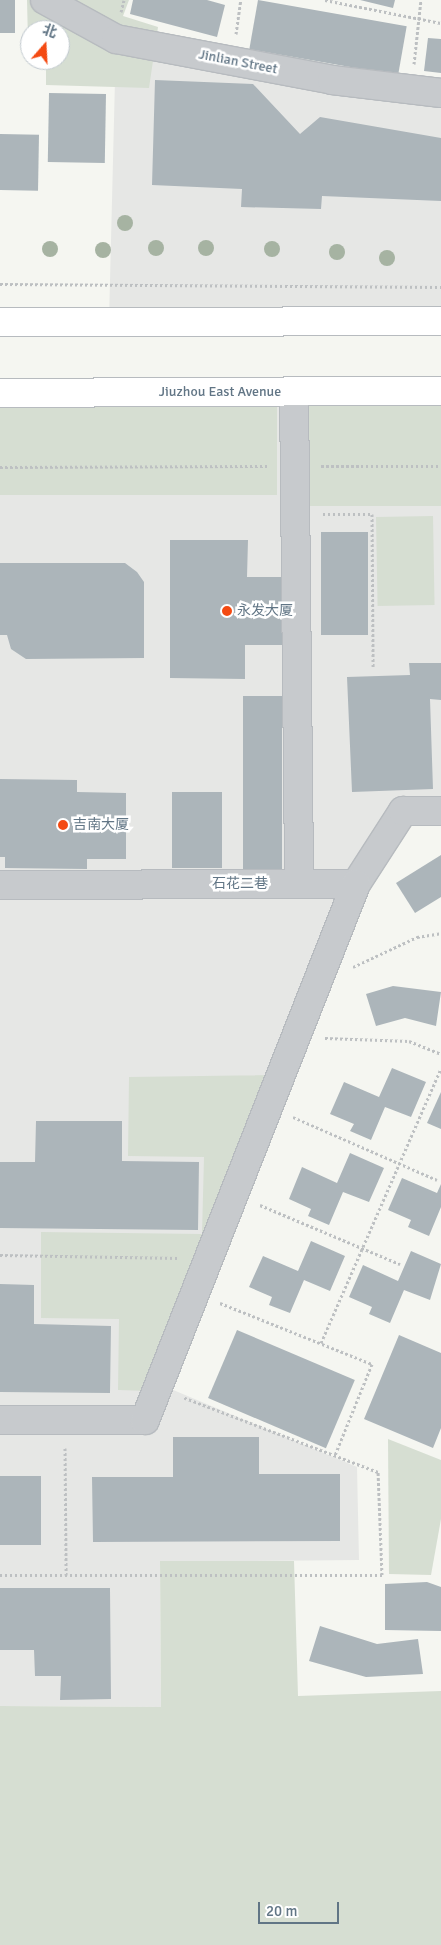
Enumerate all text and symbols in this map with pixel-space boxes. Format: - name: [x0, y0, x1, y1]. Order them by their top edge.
- north arrow: [20, 20, 70, 70]
- text: 北: [40, 21, 59, 42]
- street label: Jinlian Street: [197, 46, 279, 78]
- street label: Jiuzhou East Avenue: [159, 384, 281, 400]
- place label: 永发大厦: [237, 603, 293, 619]
- marker: 永发大厦: [221, 605, 233, 617]
- place label: 吉南大厦: [73, 817, 129, 833]
- marker: 吉南大厦: [57, 819, 69, 831]
- street label: 石花二巷: [212, 876, 268, 892]
- scale bar: [261, 1892, 342, 1924]
- text: 20 m: [266, 1902, 297, 1920]

